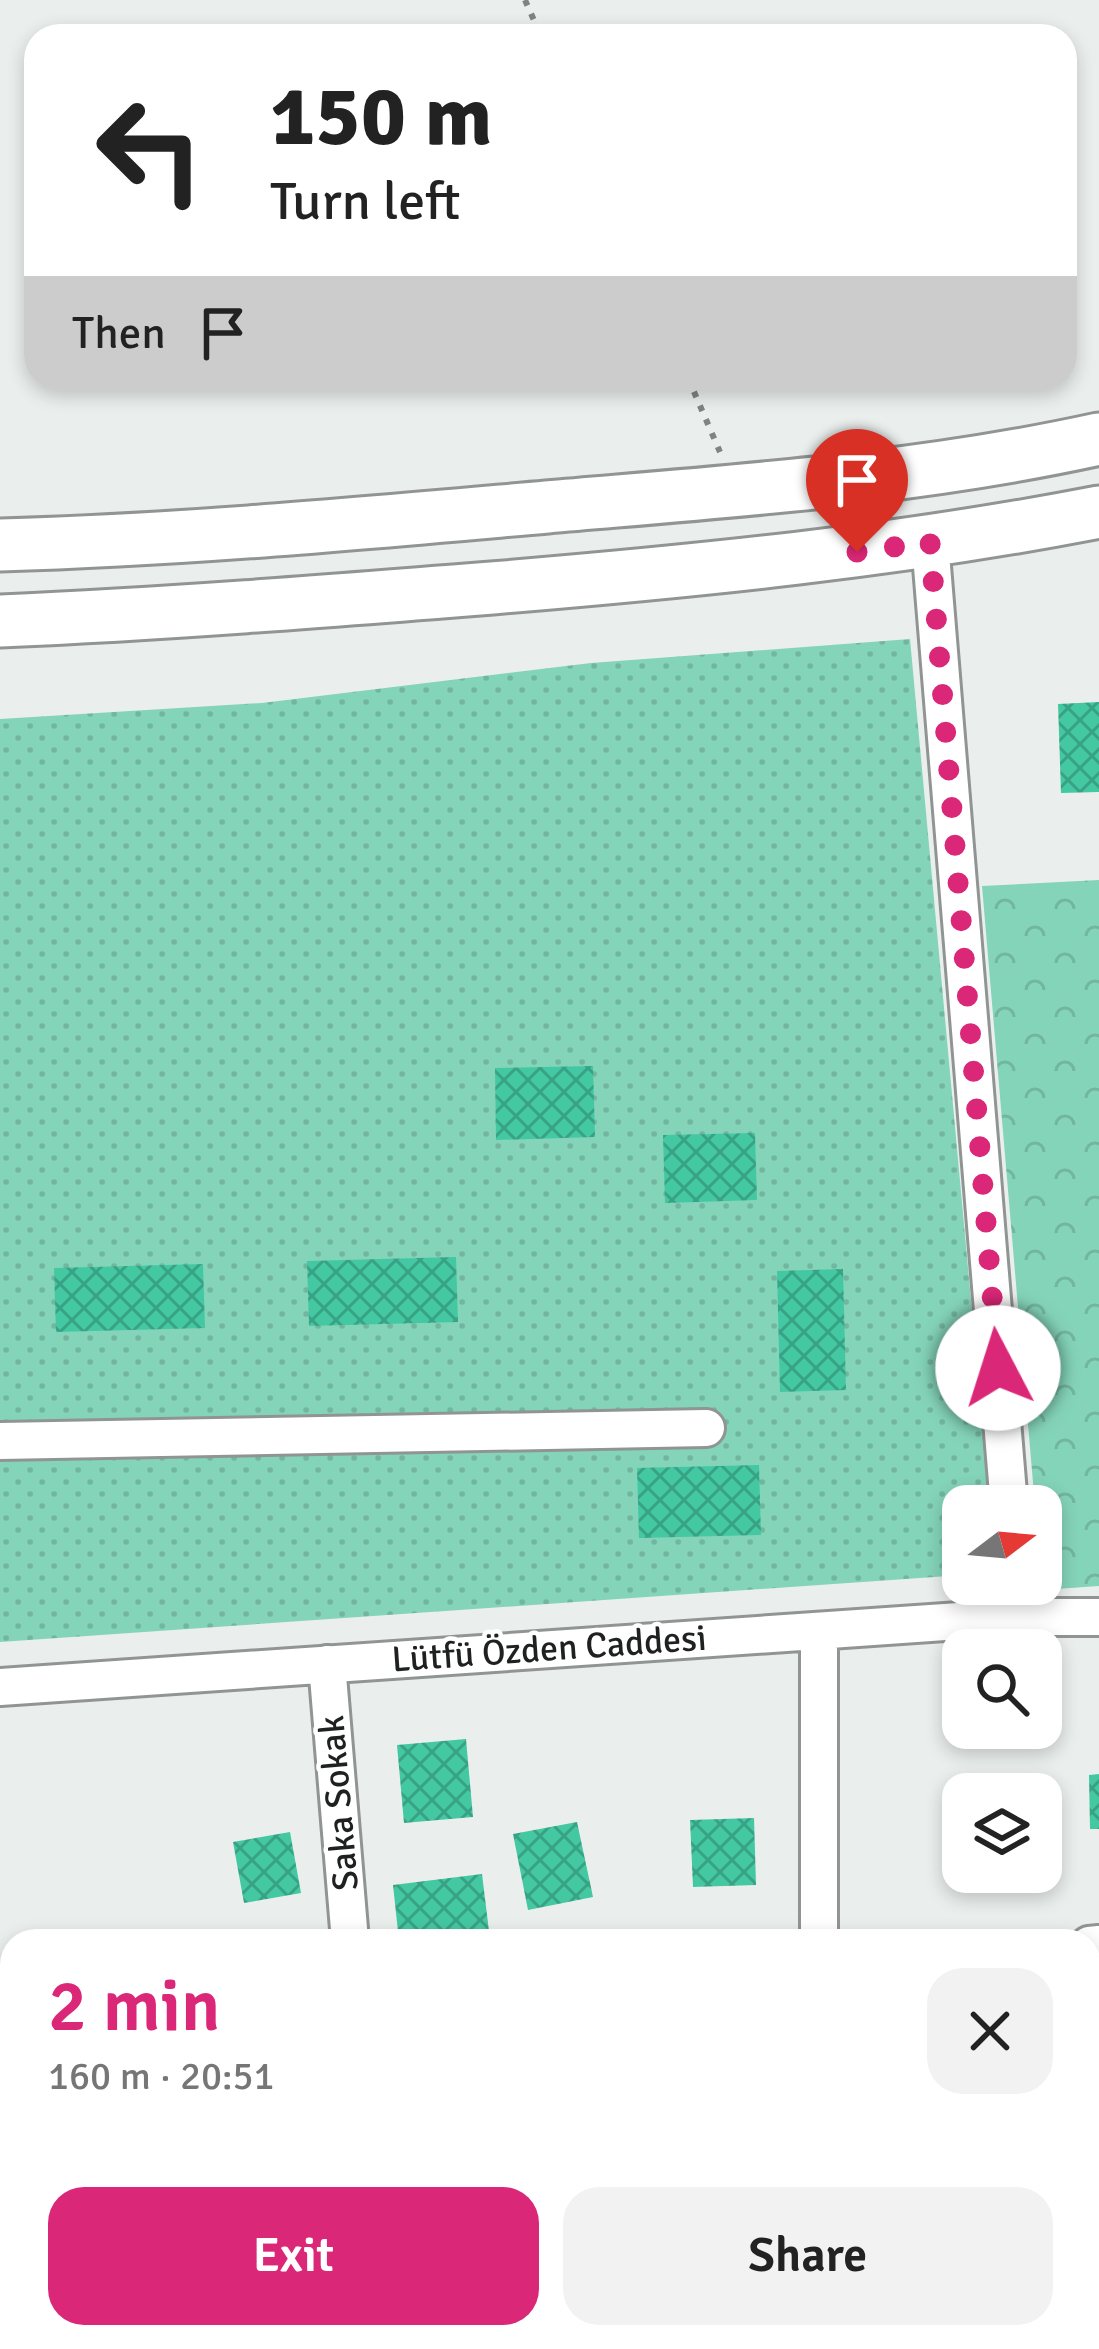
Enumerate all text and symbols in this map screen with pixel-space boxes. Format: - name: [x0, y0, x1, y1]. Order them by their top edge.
- text: 150 m: [270, 65, 492, 169]
- icon: left: [72, 72, 228, 228]
- text: Turn left: [270, 168, 460, 235]
- icon: arrive: [190, 300, 256, 366]
- text: Then: [72, 306, 166, 361]
- pin: [806, 429, 908, 552]
- icon: arrive: [824, 447, 890, 513]
- position arrow: [935, 1305, 1061, 1431]
- north arrow: [942, 1485, 1062, 1605]
- map controls: [942, 1485, 1062, 1893]
- street label: Lütfü Özden Caddesi: [390, 1616, 708, 1682]
- button: search: [942, 1629, 1062, 1749]
- street label: Saka Sokak: [309, 1714, 369, 1892]
- button: layers: [942, 1773, 1062, 1893]
- text: 2 min: [48, 1962, 220, 2051]
- button: close: [927, 1968, 1053, 2094]
- text: 160 m · 20:51: [48, 2052, 275, 2100]
- button: Exit: [48, 2187, 539, 2325]
- button: Share: [563, 2187, 1053, 2325]

